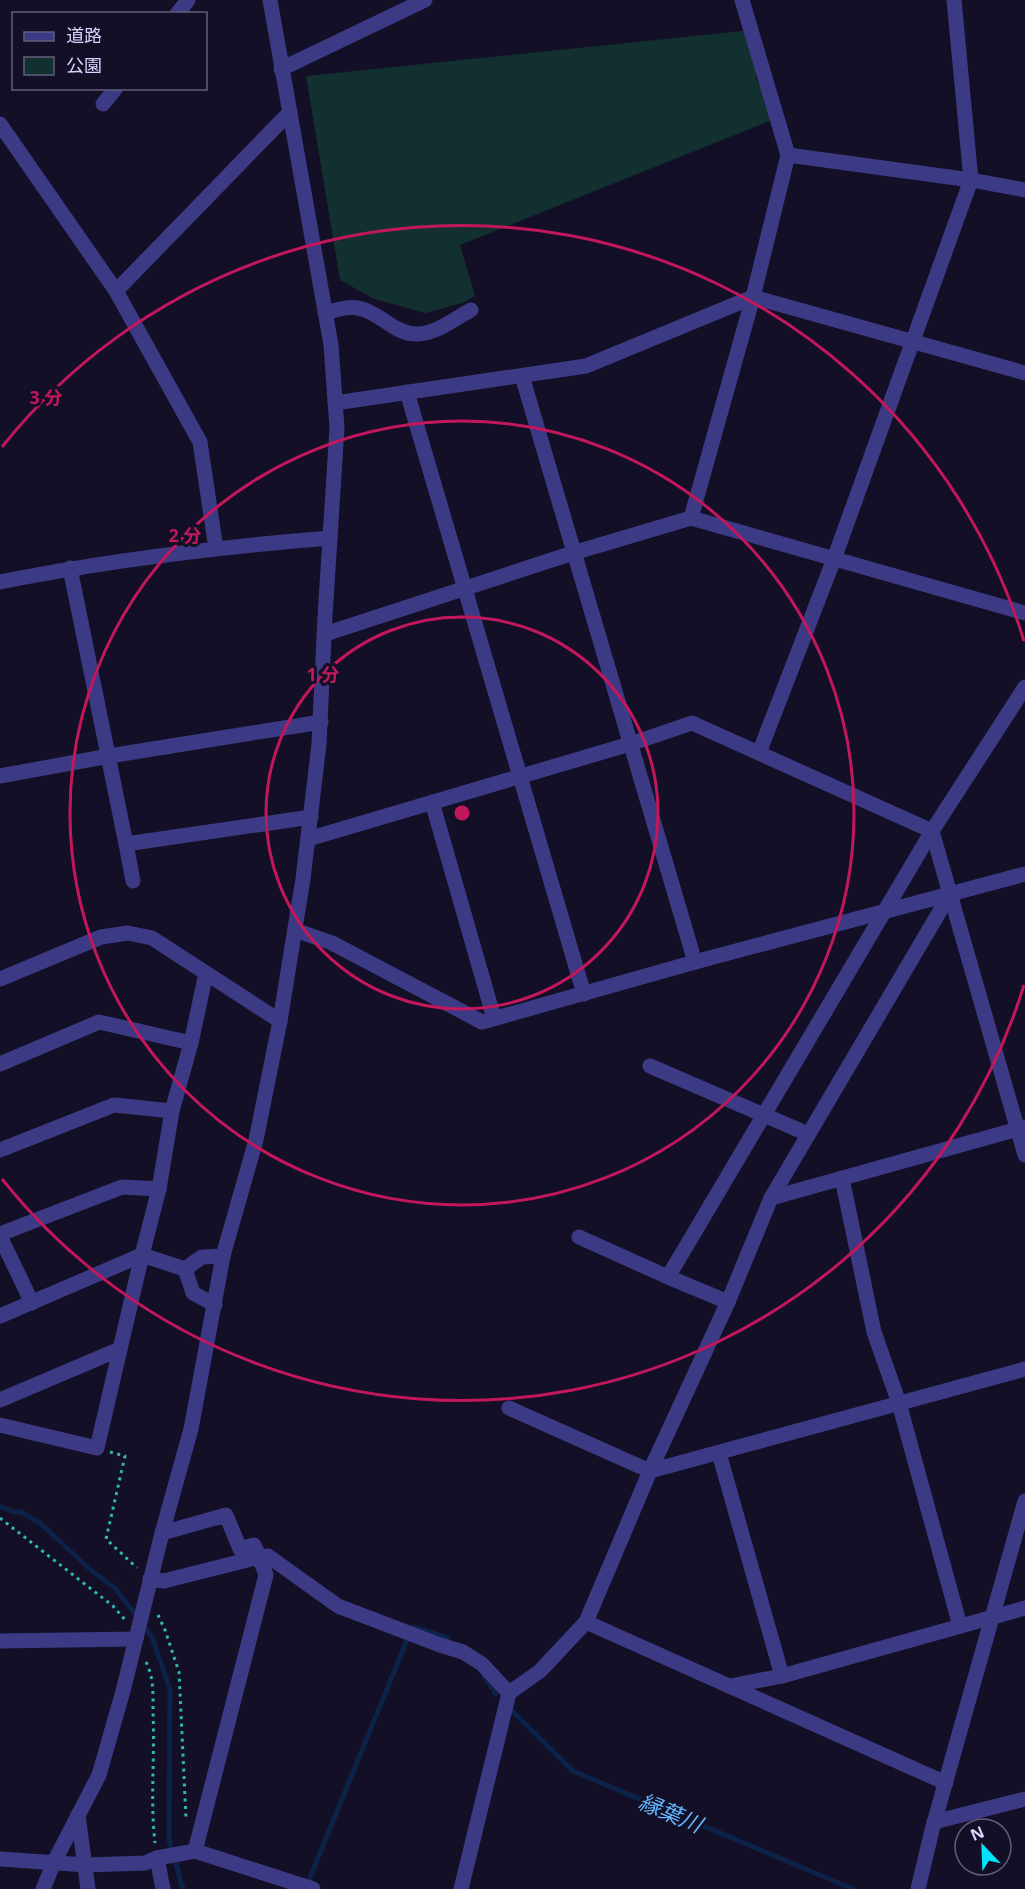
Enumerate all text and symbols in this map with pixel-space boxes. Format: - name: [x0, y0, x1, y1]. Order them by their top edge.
- legend: [12, 12, 207, 90]
- text: 道路: [66, 23, 102, 47]
- text: 公園: [66, 53, 102, 77]
- text: 3 分: [30, 385, 62, 409]
- text: 2 分: [169, 523, 201, 547]
- text: 1 分: [307, 662, 339, 686]
- centre of rings: [452, 803, 472, 823]
- water label: 縁葉川: [635, 1785, 709, 1839]
- north arrow: [953, 1817, 1013, 1877]
- text: N: [967, 1821, 987, 1846]

